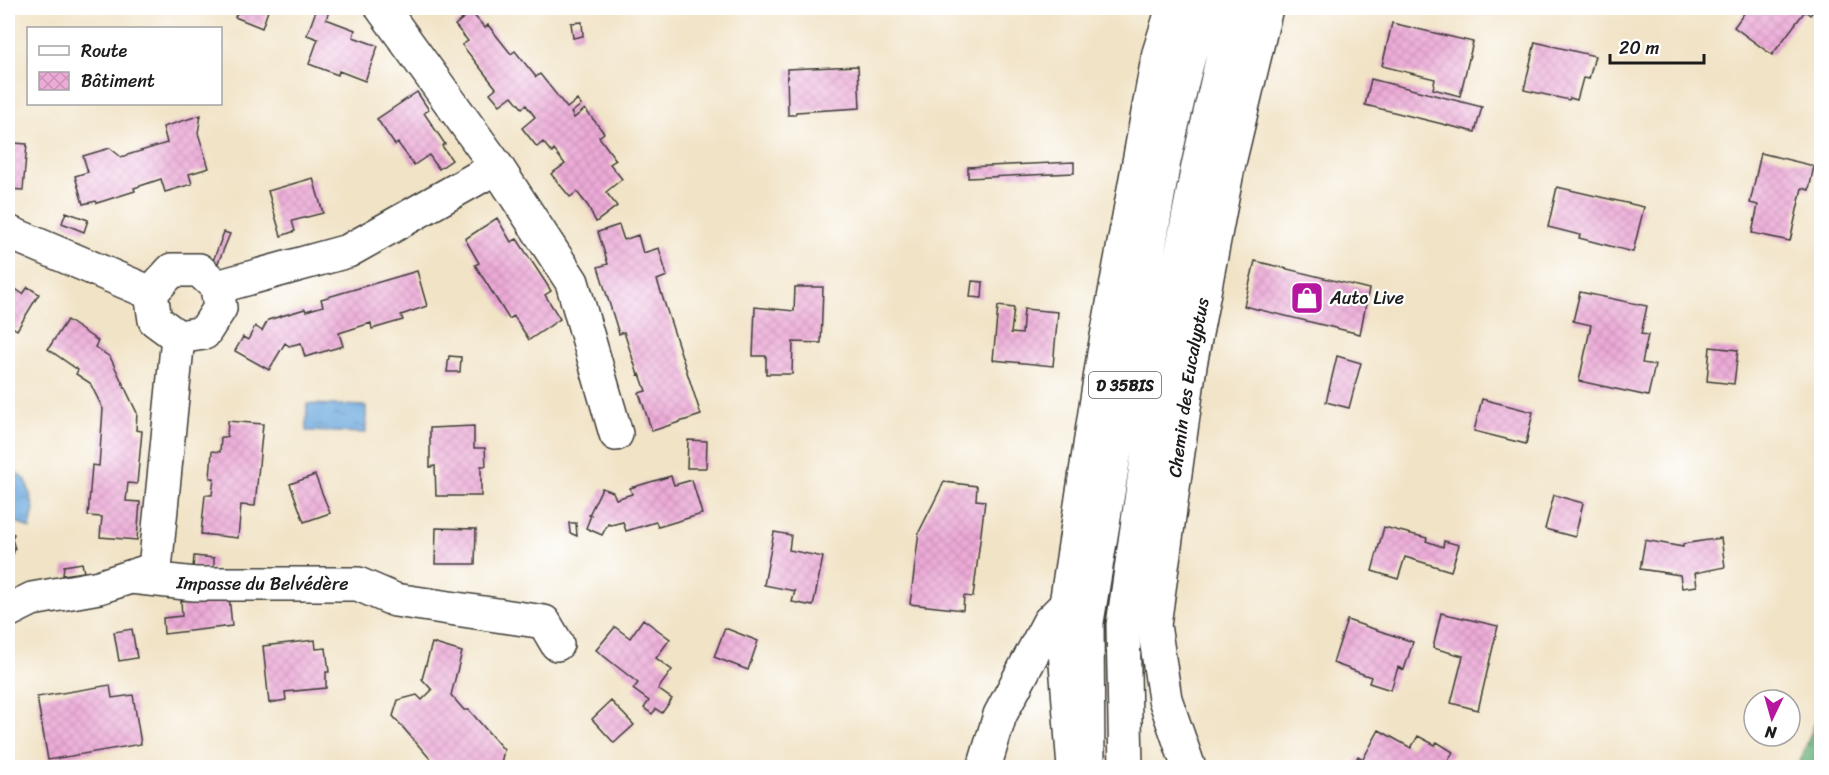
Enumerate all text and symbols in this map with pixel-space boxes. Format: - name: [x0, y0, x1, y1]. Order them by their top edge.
- legend: [27, 27, 222, 105]
- scale bar: [1610, 27, 1704, 65]
- text: 20 m: [1619, 32, 1659, 64]
- text: Route: [81, 35, 128, 67]
- text: Bâtiment: [81, 65, 155, 97]
- shop icon: Auto Live: [1289, 280, 1325, 316]
- place label: Auto Live: [1329, 282, 1404, 314]
- street label: Chemin des Eucalyptus: [1159, 294, 1219, 479]
- road number: D 35BIS: [1089, 372, 1161, 398]
- street label: Impasse du Belvédère: [174, 566, 349, 600]
- north arrow: [1742, 688, 1802, 748]
- text: N: [1763, 717, 1779, 747]

